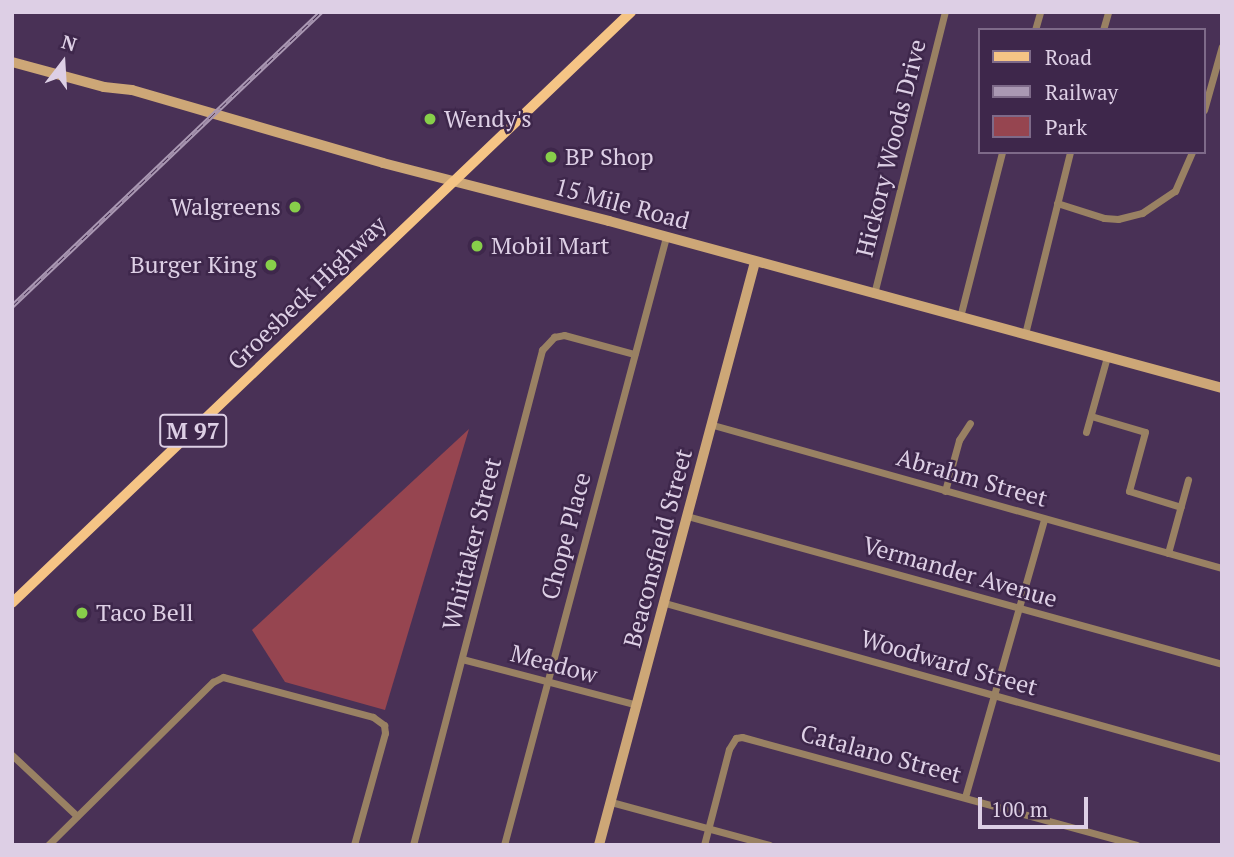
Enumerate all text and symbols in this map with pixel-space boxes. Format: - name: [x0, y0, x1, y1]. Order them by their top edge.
- north arrow: [28, 28, 98, 98]
- text: N: [59, 28, 80, 56]
- legend: [978, 28, 1206, 154]
- street label: Hickory Woods Drive: [850, 36, 932, 260]
- text: Road: [1045, 43, 1092, 71]
- text: Railway: [1045, 78, 1118, 106]
- place label: Wendy's: [444, 105, 532, 133]
- marker: Wendy's: [422, 111, 438, 127]
- text: Park: [1045, 113, 1087, 141]
- place label: BP Shop: [565, 143, 654, 171]
- marker: BP Shop: [543, 149, 559, 165]
- street label: 15 Mile Road: [552, 172, 692, 236]
- place label: Walgreens: [170, 193, 281, 221]
- marker: Walgreens: [287, 199, 303, 215]
- street label: Groesbeck Highway: [222, 210, 392, 376]
- place label: Mobil Mart: [491, 232, 609, 260]
- marker: Mobil Mart: [469, 238, 485, 254]
- place label: Burger King: [130, 251, 257, 279]
- marker: Burger King: [263, 257, 279, 273]
- road number: M 97: [158, 412, 228, 450]
- street label: Abrahm Street: [893, 443, 1051, 513]
- street label: Beaconsfield Street: [618, 446, 698, 650]
- street label: Whittaker Street: [437, 455, 507, 633]
- street label: Chope Place: [535, 469, 597, 603]
- street label: Vermander Avenue: [859, 530, 1061, 614]
- place label: Taco Bell: [96, 599, 193, 627]
- marker: Taco Bell: [74, 605, 90, 621]
- street label: Woodward Street: [857, 624, 1041, 702]
- street label: Meadow: [507, 639, 601, 689]
- street label: Catalano Street: [797, 719, 965, 789]
- scale bar: [982, 784, 1092, 828]
- text: 100 m: [991, 795, 1048, 823]

